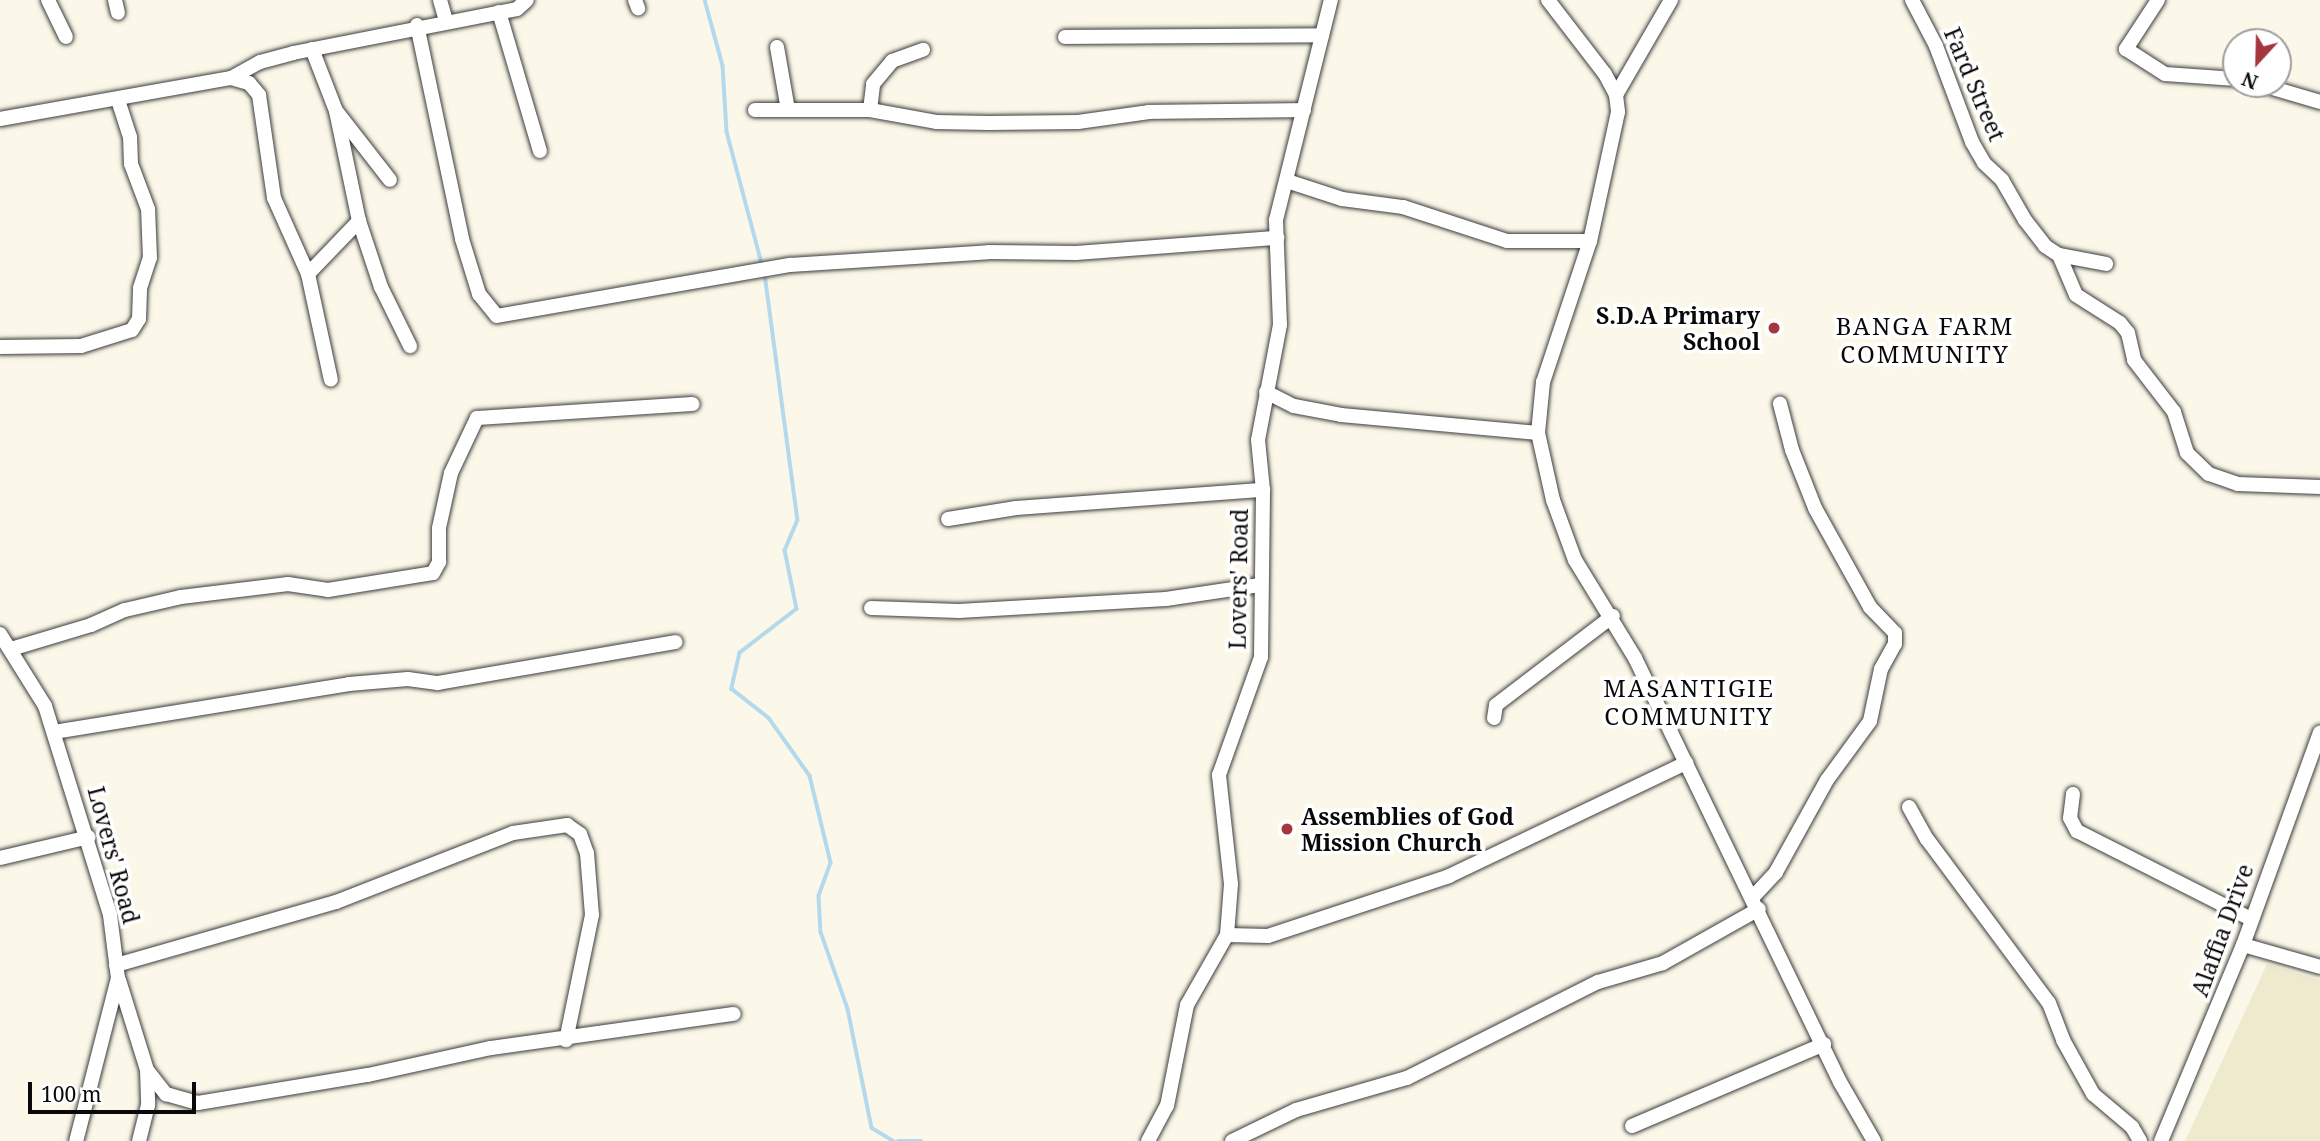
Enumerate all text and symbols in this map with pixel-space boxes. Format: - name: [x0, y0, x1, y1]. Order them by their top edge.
- street label: Fard Street: [1939, 23, 2011, 145]
- north arrow: [2222, 28, 2292, 98]
- text: N: [2238, 66, 2262, 95]
- place label: S.D.A Primary School: [1596, 301, 1760, 355]
- district label: BANGA FARM COMMUNITY: [1837, 312, 2013, 368]
- marker: S.D.A Primary School: [1766, 320, 1782, 336]
- street label: Lovers' Road: [1223, 508, 1253, 650]
- district label: MASANTIGIE COMMUNITY: [1604, 674, 1774, 730]
- street label: Lovers' Road: [82, 783, 146, 927]
- place label: Assemblies of God Mission Church: [1301, 802, 1514, 856]
- marker: Assemblies of God Mission Church: [1279, 821, 1295, 837]
- street label: Alaffia Drive: [2185, 860, 2259, 1000]
- scale bar: [32, 1068, 200, 1112]
- text: 100 m: [41, 1080, 102, 1108]

